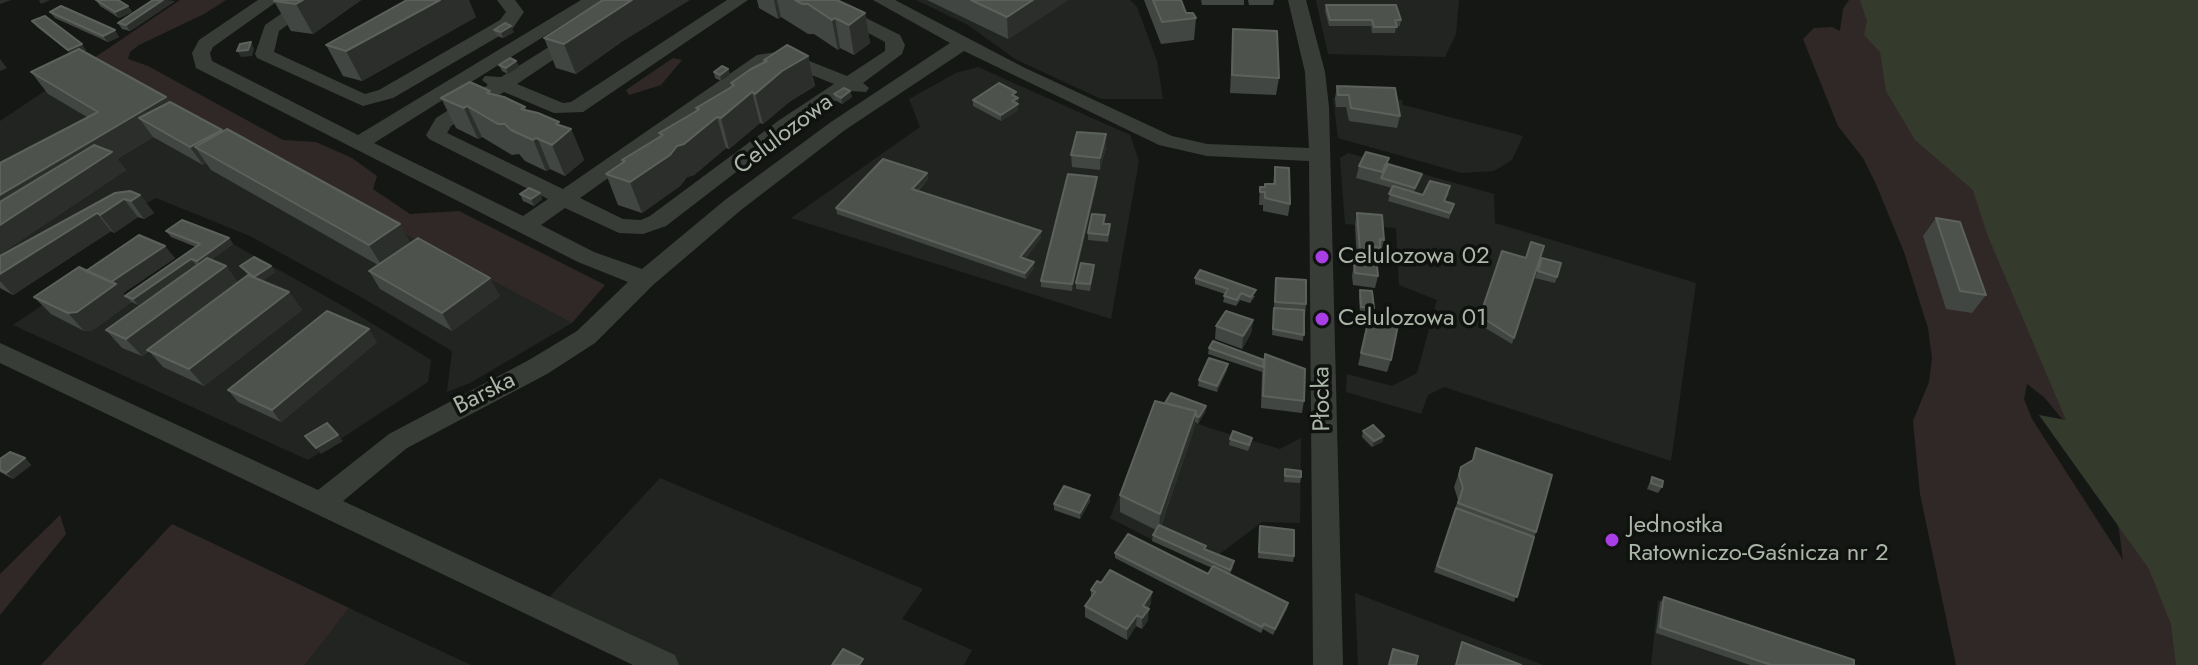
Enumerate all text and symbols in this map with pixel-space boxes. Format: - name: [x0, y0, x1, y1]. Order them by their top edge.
- street label: Celulozowa: [729, 88, 839, 182]
- place label: Celulozowa 02: [1338, 243, 1490, 271]
- marker: Celulozowa 02: [1313, 248, 1331, 266]
- place label: Celulozowa 01: [1338, 305, 1487, 333]
- marker: Celulozowa 01: [1313, 310, 1331, 328]
- street label: Barska: [450, 366, 520, 422]
- street label: Płocka: [1308, 366, 1338, 432]
- place label: Jednostka Ratowniczo-Gaśnicza nr 2: [1628, 512, 1889, 568]
- marker: Jednostka Ratowniczo-Gaśnicza nr 2: [1603, 531, 1621, 549]

